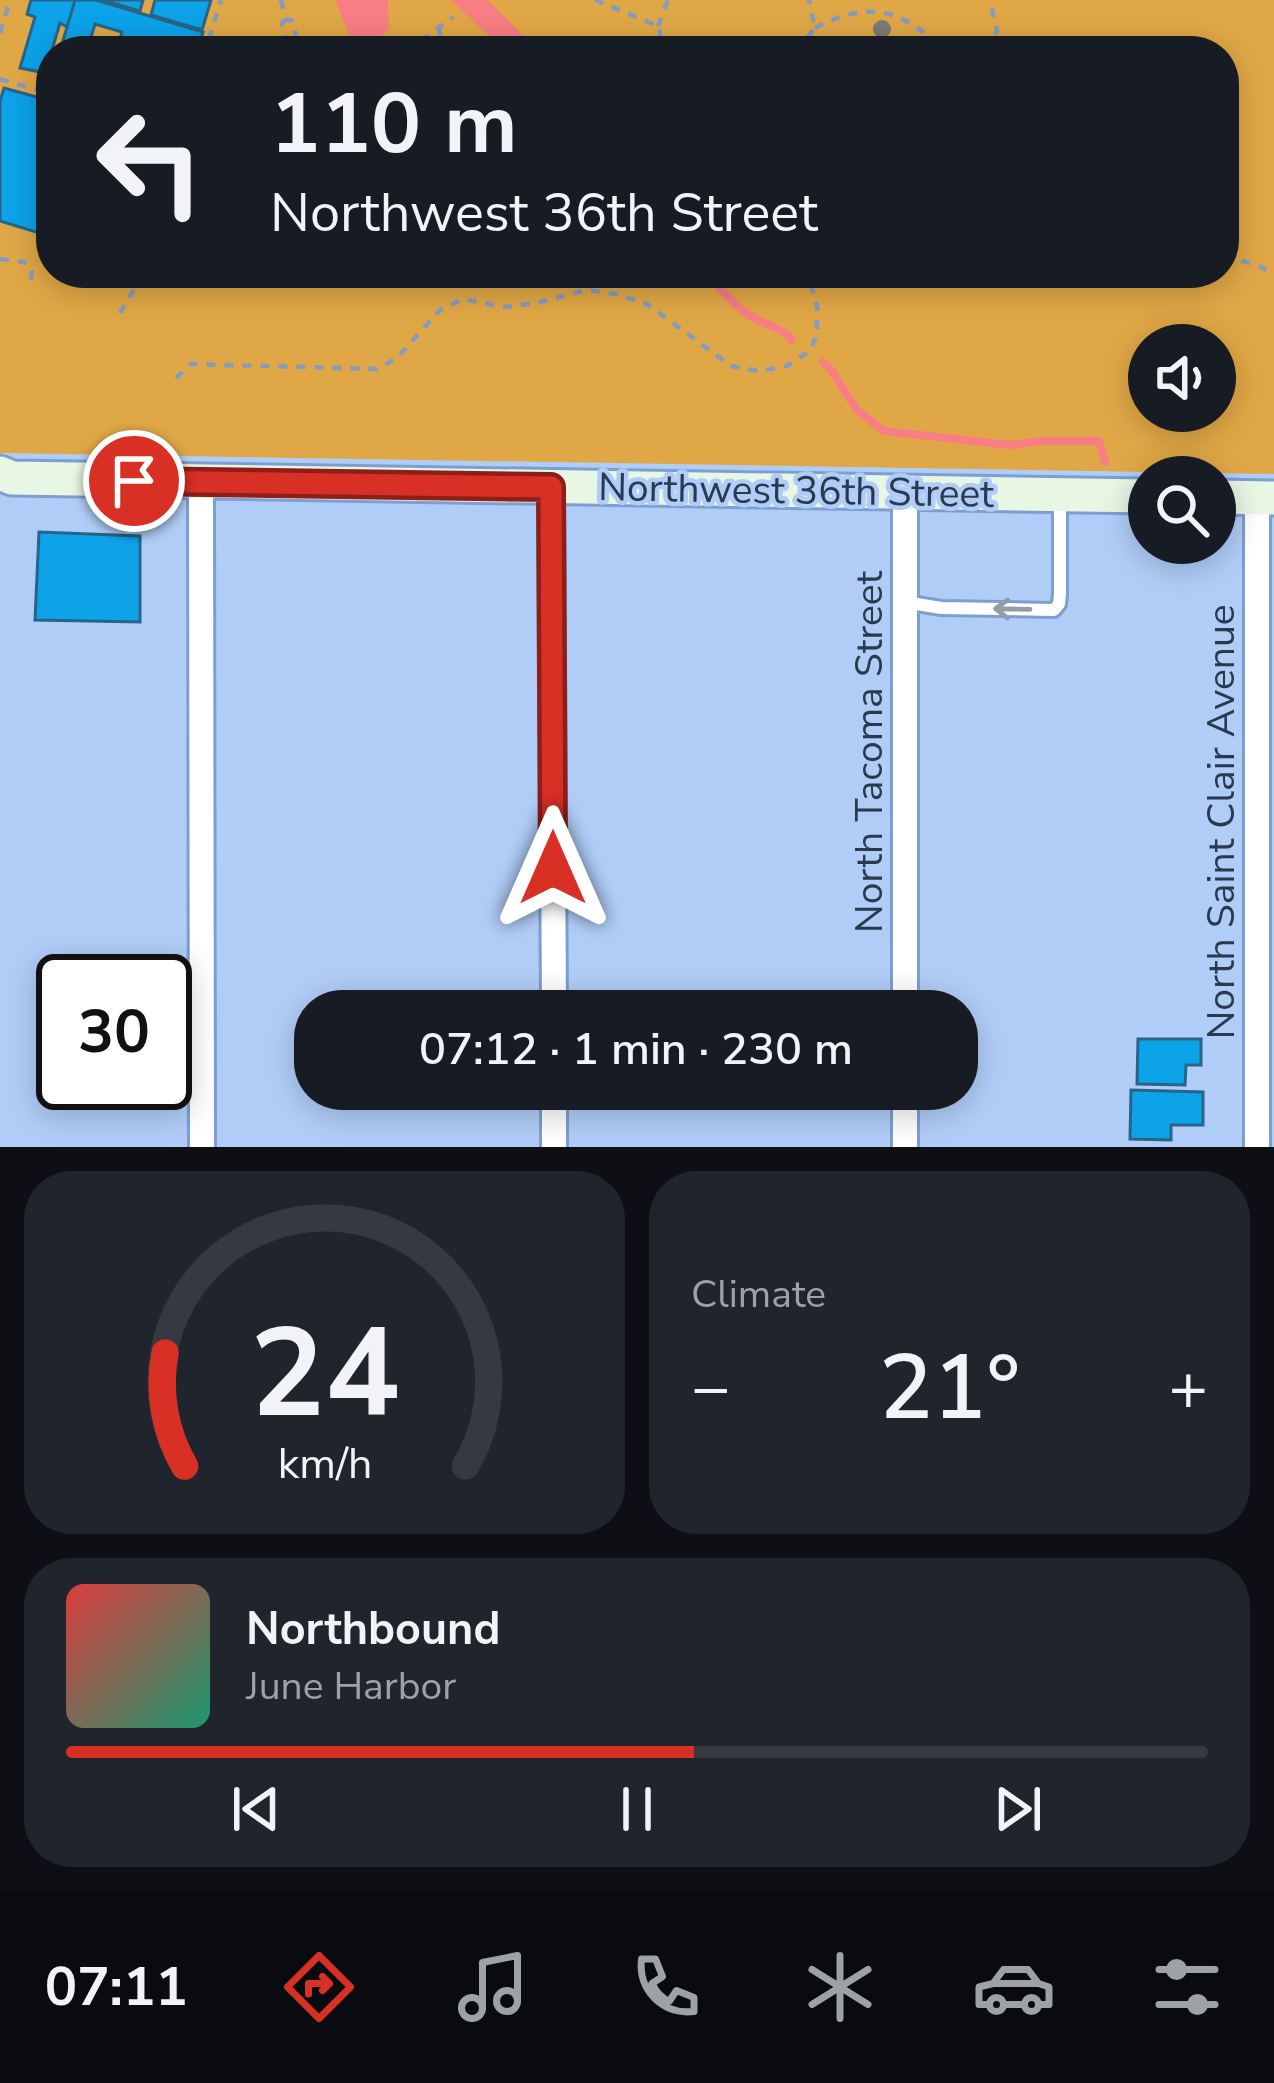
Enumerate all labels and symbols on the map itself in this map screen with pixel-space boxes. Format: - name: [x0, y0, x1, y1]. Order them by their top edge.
- pin: [83, 430, 185, 532]
- street label: Northwest 36th Street: [598, 461, 995, 521]
- street label: North Tacoma Street: [843, 570, 896, 933]
- one-way arrow: [993, 598, 1032, 620]
- street label: North Saint Clair Avenue: [1195, 604, 1248, 1040]
- position arrow: [490, 805, 616, 931]
- speed limit sign: 30: [36, 954, 192, 1110]

